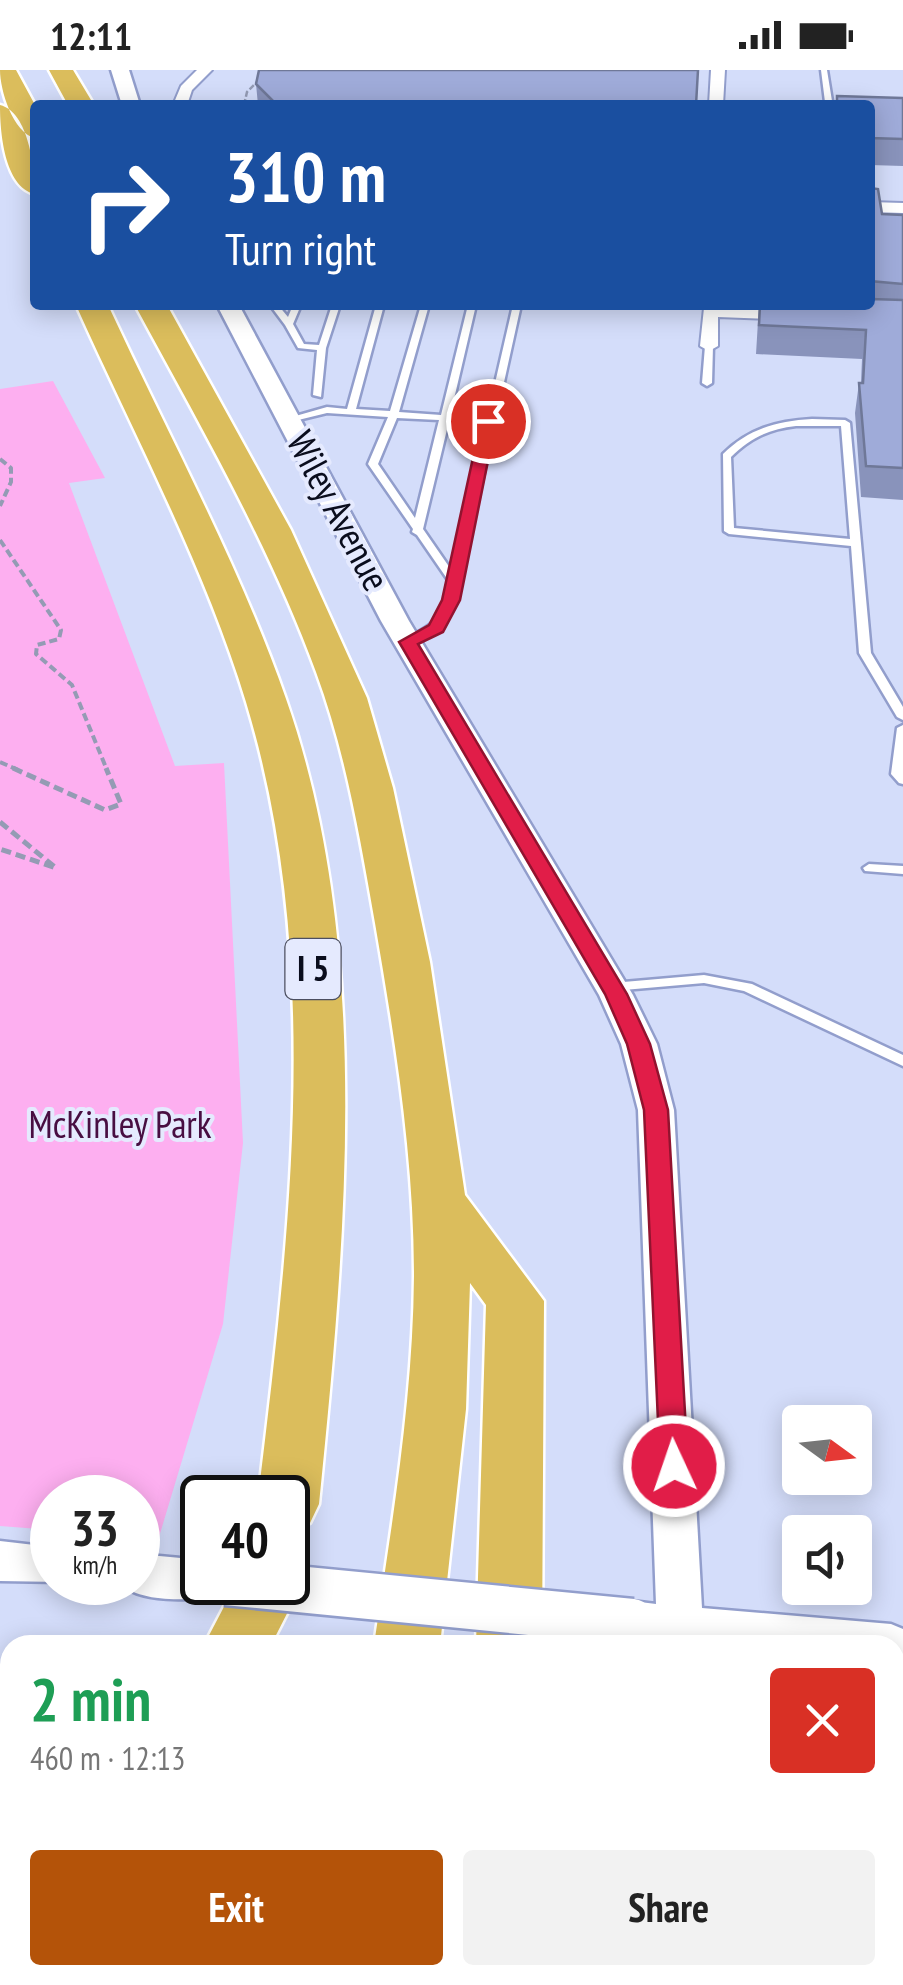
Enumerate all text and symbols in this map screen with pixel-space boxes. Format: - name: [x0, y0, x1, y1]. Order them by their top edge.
- text: 12:11: [50, 11, 132, 60]
- text: 310 m: [225, 131, 386, 221]
- icon: right: [60, 140, 190, 270]
- text: Turn right: [225, 219, 376, 277]
- pin: [446, 379, 531, 464]
- icon: arrive: [461, 394, 516, 449]
- street label: Wiley Avenue: [277, 422, 402, 599]
- road number: I 5: [286, 939, 340, 999]
- park label: McKinley Park: [28, 1099, 212, 1148]
- north arrow: [782, 1405, 872, 1495]
- map controls: [782, 1405, 872, 1605]
- position arrow: [622, 1414, 726, 1518]
- speed limit sign: 40: [180, 1475, 310, 1605]
- text: 33: [71, 1495, 119, 1560]
- button: sound: [782, 1515, 872, 1605]
- text: km/h: [73, 1549, 117, 1581]
- text: 2 min: [30, 1660, 151, 1738]
- button: close: [770, 1668, 875, 1773]
- text: 460 m · 12:13: [30, 1737, 185, 1779]
- button: Exit: [30, 1850, 443, 1965]
- button: Share: [463, 1850, 875, 1965]

